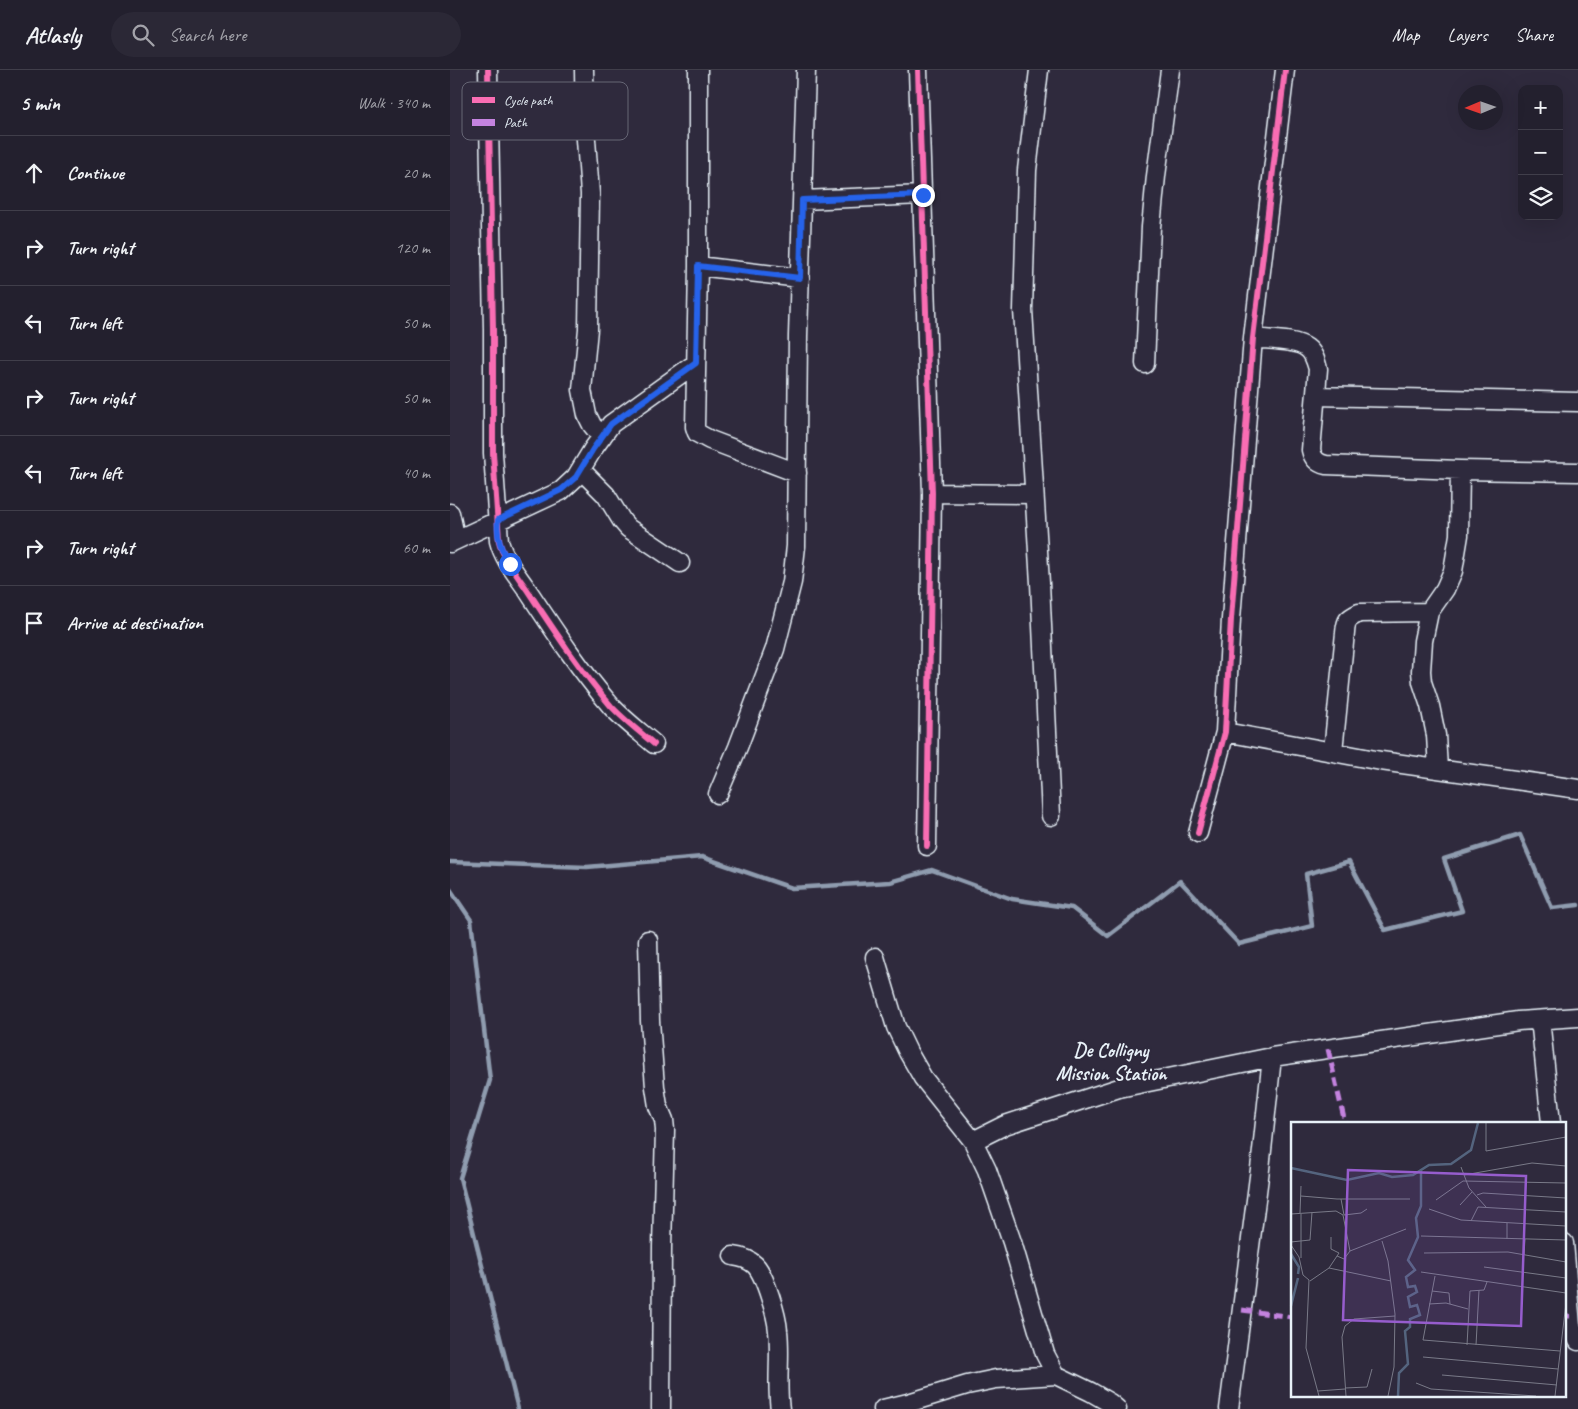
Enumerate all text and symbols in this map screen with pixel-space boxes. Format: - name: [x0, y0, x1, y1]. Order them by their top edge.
- search box: [111, 12, 461, 57]
- text: Atlasly: [25, 20, 81, 50]
- icon: search: [129, 21, 157, 49]
- text: Search here: [169, 23, 246, 47]
- text: Map: [1392, 24, 1420, 46]
- text: Layers: [1448, 24, 1487, 46]
- text: Share: [1515, 24, 1553, 46]
- legend: [462, 82, 628, 140]
- north arrow: [1458, 85, 1503, 130]
- map controls: [1518, 85, 1563, 220]
- button: +: [1518, 85, 1563, 130]
- text: 5 min: [20, 90, 60, 116]
- text: Cycle path: [504, 92, 553, 109]
- text: Walk · 340 m: [358, 93, 430, 113]
- text: Path: [504, 114, 528, 131]
- button: −: [1518, 130, 1563, 175]
- icon: ahead: [20, 159, 48, 187]
- text: Continue: [67, 161, 124, 185]
- text: 20 m: [403, 163, 430, 183]
- button: layers: [1518, 175, 1563, 220]
- route end: [912, 184, 935, 207]
- icon: right: [20, 234, 48, 262]
- text: Turn right: [67, 236, 134, 260]
- text: 120 m: [396, 238, 430, 258]
- icon: left: [20, 309, 48, 337]
- text: Turn left: [67, 311, 122, 335]
- text: 50 m: [403, 313, 430, 333]
- icon: right: [20, 384, 48, 412]
- text: Turn right: [67, 386, 134, 410]
- text: 50 m: [403, 388, 430, 408]
- icon: left: [20, 459, 48, 487]
- text: Turn left: [67, 461, 122, 485]
- text: 40 m: [403, 463, 430, 483]
- icon: right: [20, 534, 48, 562]
- text: Turn right: [67, 536, 134, 560]
- text: 60 m: [403, 538, 430, 558]
- route start: [499, 553, 522, 576]
- icon: arrive: [20, 609, 48, 637]
- text: Arrive at destination: [67, 611, 203, 635]
- district label: De Colligny Mission Station: [1056, 1038, 1168, 1086]
- inset map: [1291, 1122, 1566, 1396]

